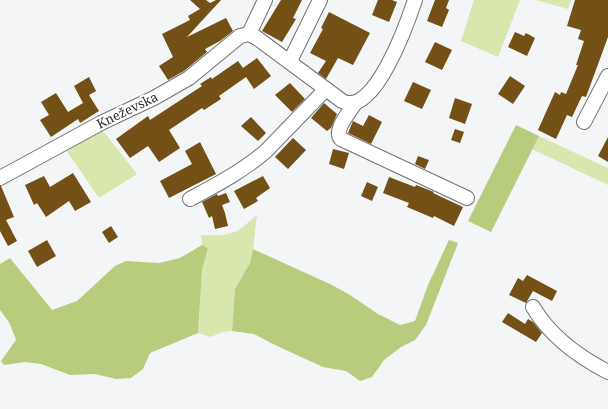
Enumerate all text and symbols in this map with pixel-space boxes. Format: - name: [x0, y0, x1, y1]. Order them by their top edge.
- street label: Kneževska: [93, 87, 161, 133]

